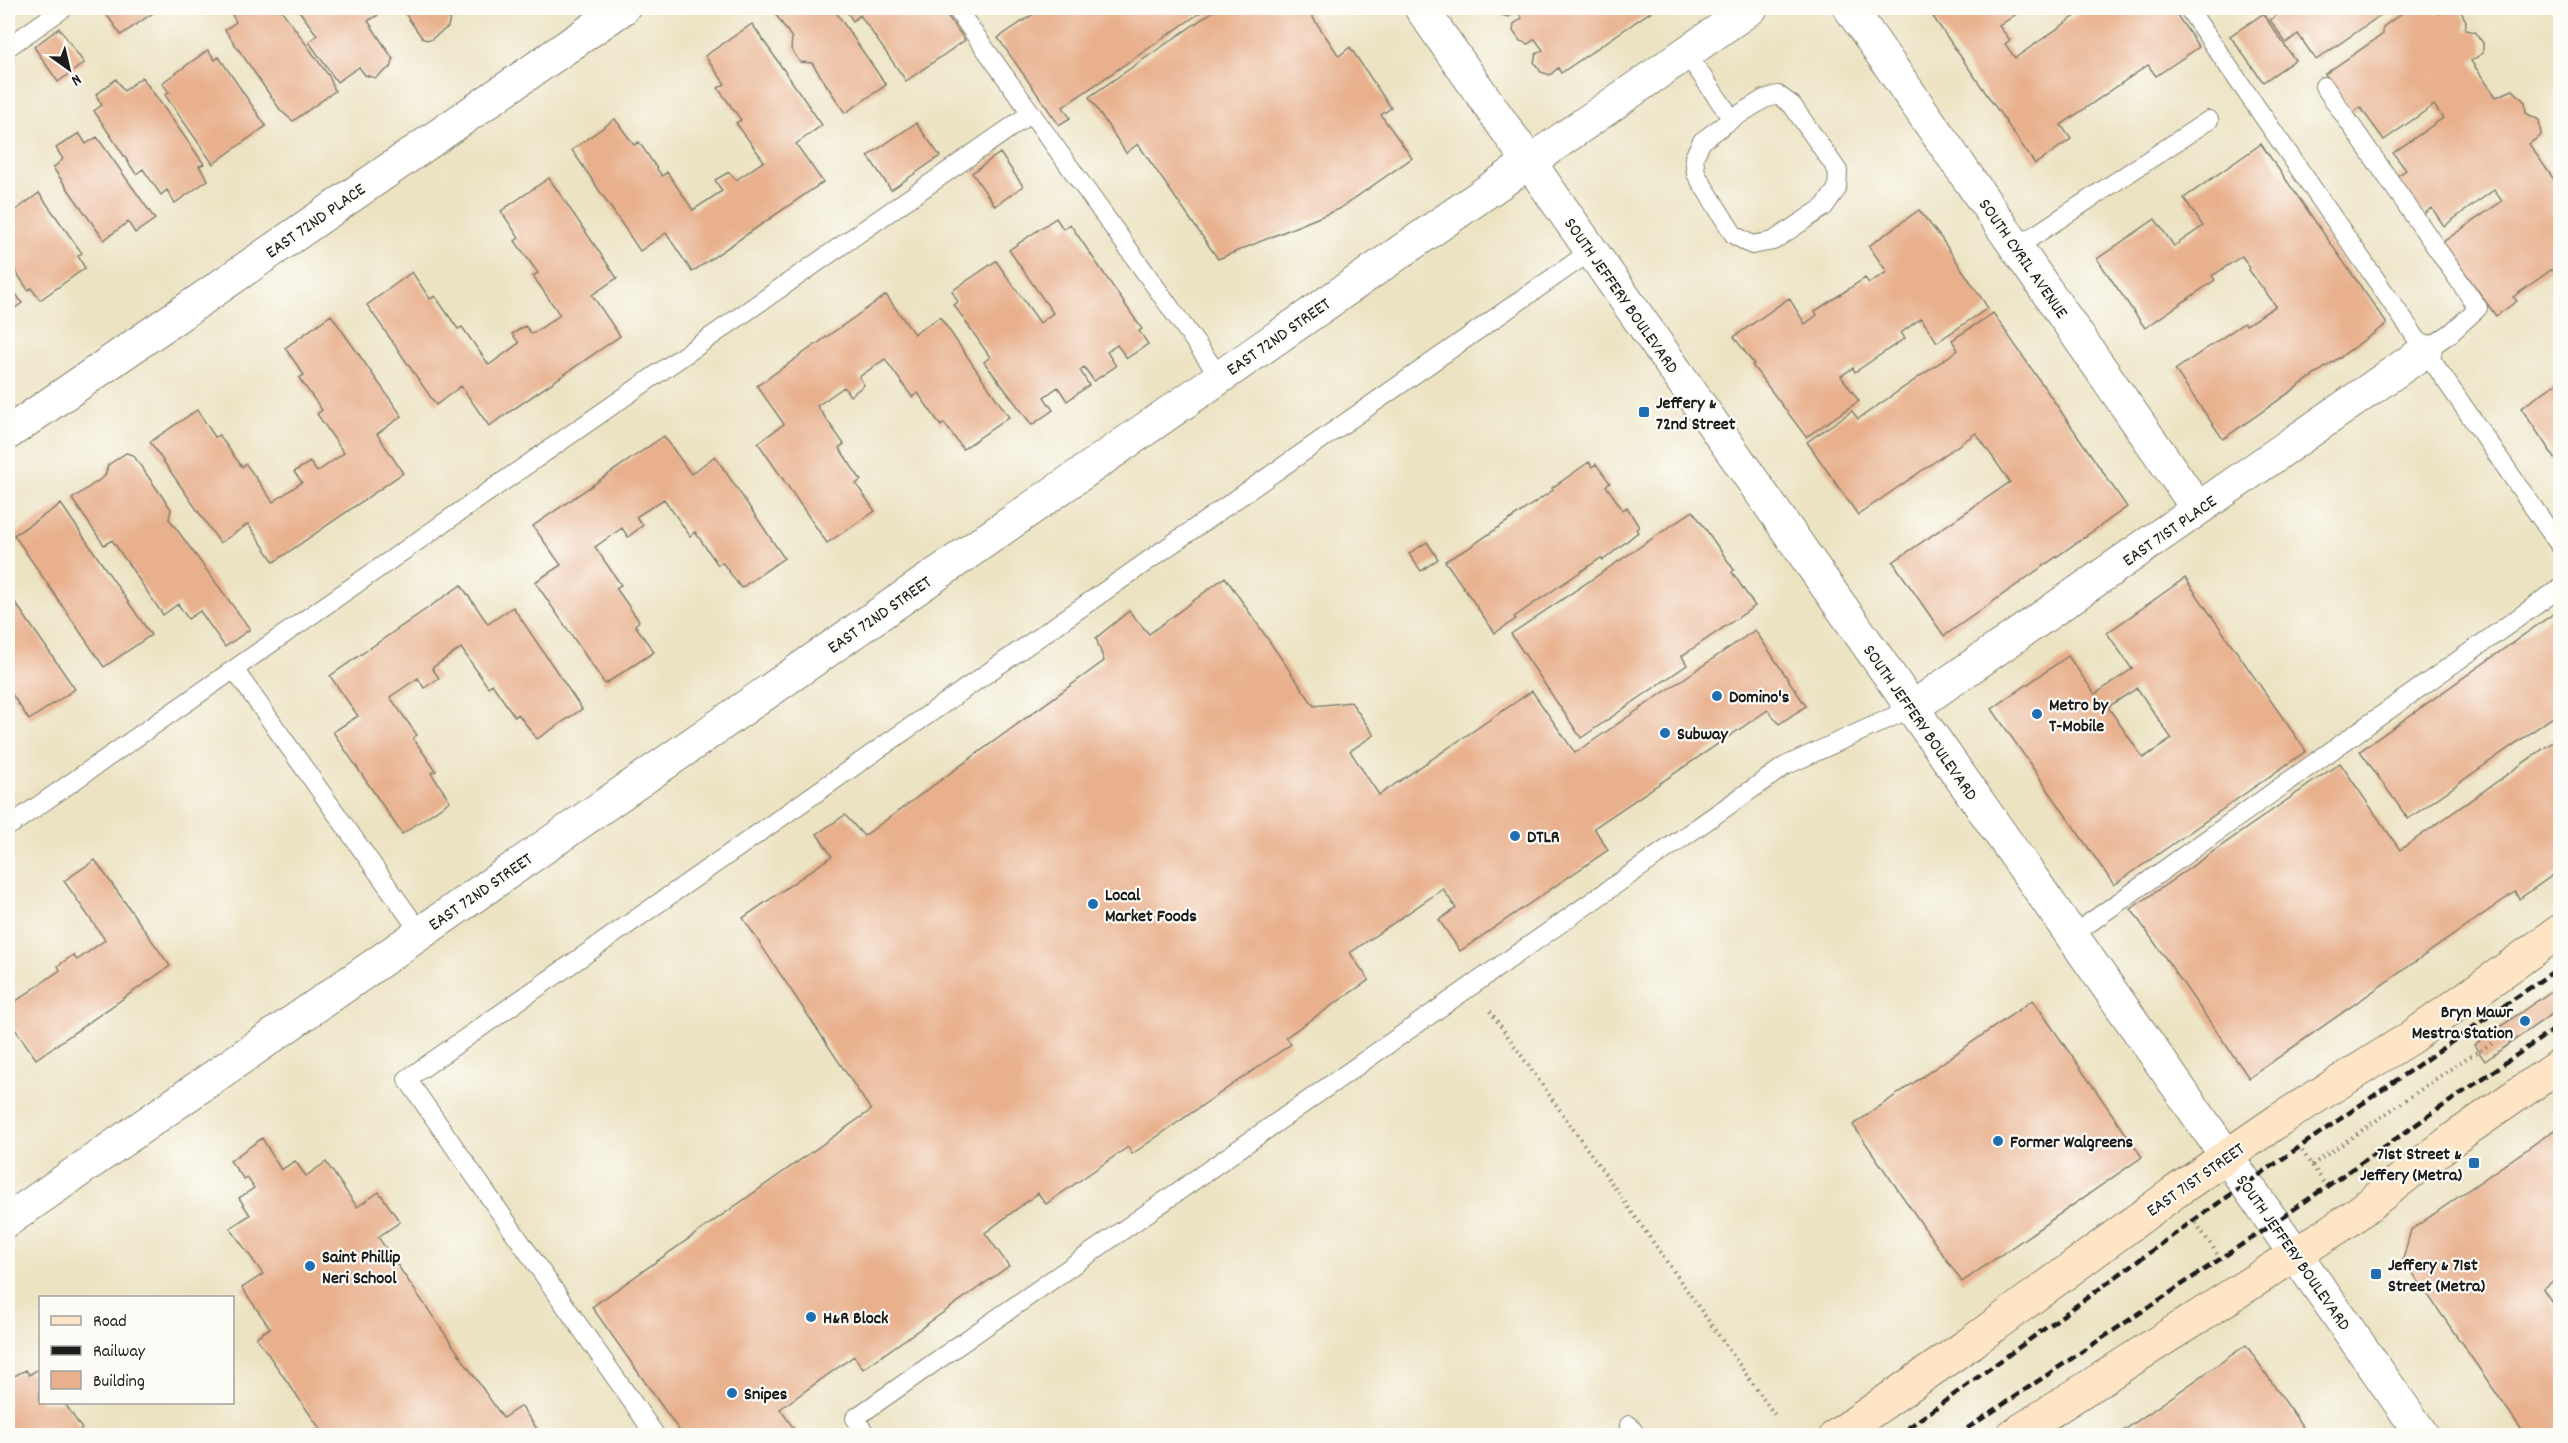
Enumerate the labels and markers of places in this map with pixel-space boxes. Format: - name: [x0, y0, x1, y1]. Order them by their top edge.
- place label: Jeffery & 72nd Street: [1656, 392, 1736, 438]
- marker: Jeffery & 72nd Street: [1637, 405, 1651, 419]
- place label: Domino's: [1729, 686, 1790, 711]
- marker: Domino's: [1710, 689, 1724, 703]
- place label: Metro by T-Mobile: [2049, 694, 2109, 740]
- marker: Metro by T-Mobile: [2030, 707, 2044, 721]
- place label: Subway: [1677, 723, 1729, 748]
- marker: Subway: [1658, 726, 1672, 740]
- place label: DTLR: [1527, 826, 1560, 851]
- marker: DTLR: [1508, 829, 1522, 843]
- place label: Local Market Foods: [1105, 884, 1197, 930]
- marker: Local Market Foods: [1086, 897, 1100, 911]
- place label: Bryn Mawr Mestra Station: [2412, 1001, 2513, 1047]
- marker: Bryn Mawr Mestra Station: [2518, 1014, 2532, 1028]
- place label: Former Walgreens: [2010, 1131, 2134, 1156]
- marker: Former Walgreens: [1991, 1134, 2005, 1148]
- place label: 71st Street & Jeffery (Metra): [2360, 1143, 2462, 1189]
- marker: 71st Street & Jeffery (Metra): [2467, 1156, 2481, 1170]
- place label: Saint Phillip Neri School: [322, 1246, 401, 1292]
- place label: Jeffery & 71st Street (Metra): [2388, 1254, 2486, 1300]
- marker: Saint Phillip Neri School: [303, 1259, 317, 1273]
- marker: Jeffery & 71st Street (Metra): [2369, 1267, 2383, 1281]
- place label: H&R Block: [823, 1307, 889, 1332]
- marker: H&R Block: [804, 1310, 818, 1324]
- place label: Snipes: [744, 1383, 788, 1408]
- marker: Snipes: [725, 1386, 739, 1400]

